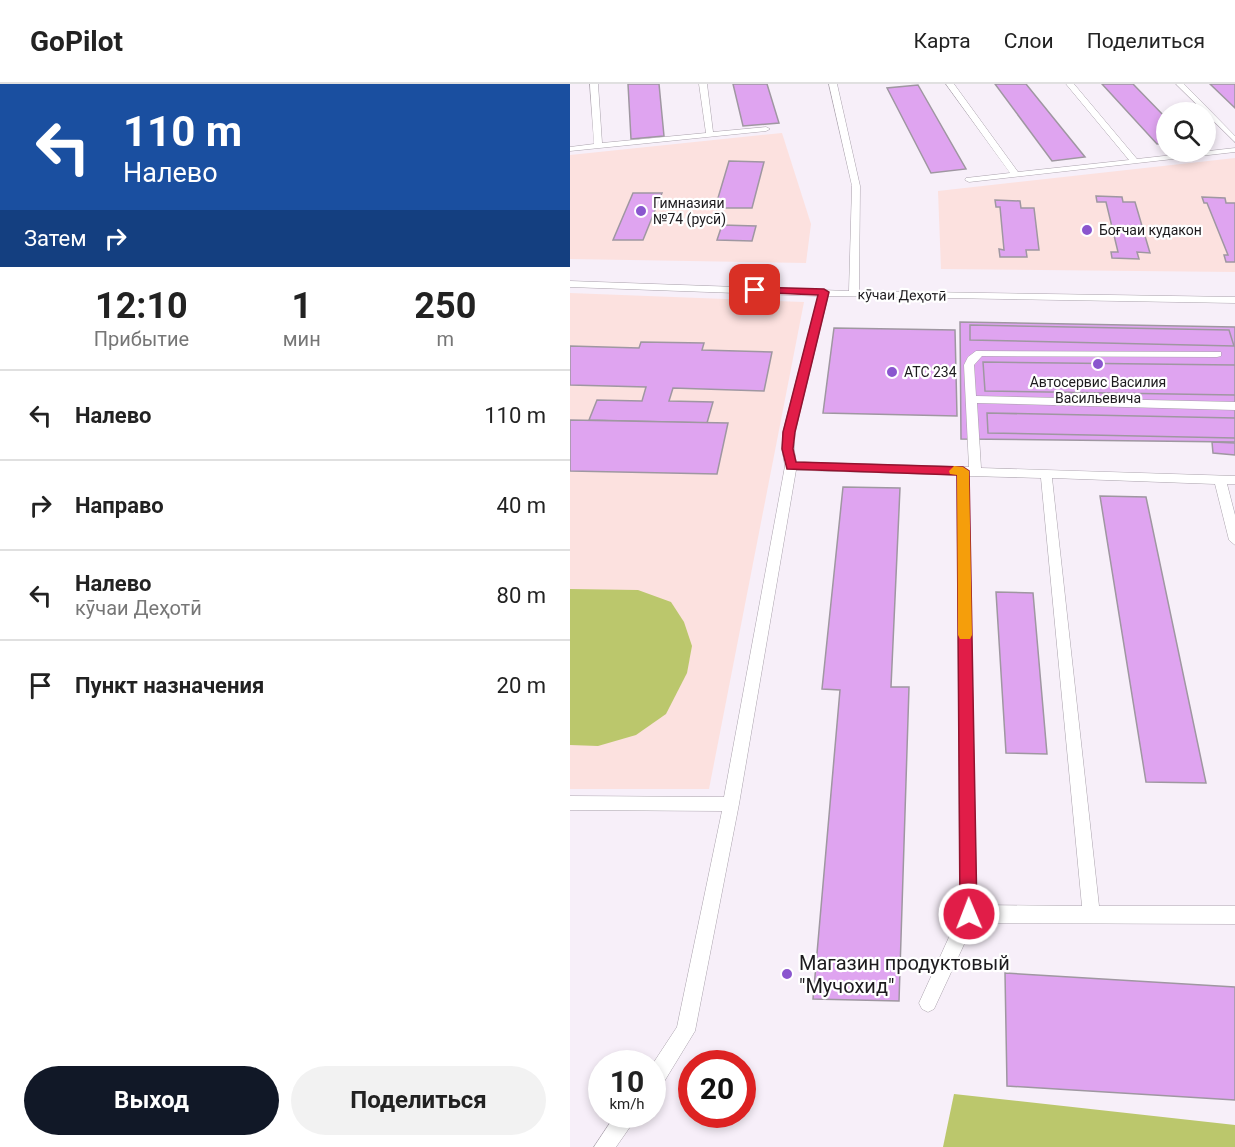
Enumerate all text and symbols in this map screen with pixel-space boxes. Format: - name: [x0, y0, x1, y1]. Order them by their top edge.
- text: GoPilot: [30, 25, 123, 58]
- text: Карта: [914, 29, 971, 53]
- text: Слои: [1004, 29, 1054, 53]
- text: Поделиться: [1087, 29, 1205, 53]
- map controls: [1156, 102, 1216, 162]
- button: search: [1156, 102, 1216, 162]
- text: 110 m: [123, 107, 242, 156]
- icon: left: [24, 108, 102, 186]
- text: Налево: [123, 157, 218, 189]
- place label: Гимназияи №74 (русӣ): [653, 195, 726, 228]
- marker: Гимназияи №74 (русӣ): [634, 204, 648, 218]
- icon: right: [99, 222, 132, 255]
- place label: Боғчаи кудакон: [1099, 222, 1202, 238]
- marker: Боғчаи кудакон: [1080, 223, 1094, 237]
- text: Затем: [24, 226, 87, 251]
- pin: [729, 264, 780, 315]
- icon: arrive: [738, 273, 771, 306]
- text: 12:10: [95, 285, 188, 327]
- text: 1: [291, 285, 312, 327]
- text: 250: [414, 285, 476, 327]
- street label: кӯчаи Деҳотӣ: [857, 286, 947, 304]
- text: Прибытие: [94, 327, 189, 351]
- text: мин: [283, 327, 321, 351]
- text: m: [437, 327, 454, 351]
- marker: Автосервис Василия Васильевича: [1091, 357, 1105, 371]
- place label: АТС 234: [904, 364, 957, 380]
- marker: АТС 234: [885, 365, 899, 379]
- place label: Автосервис Василия Васильевича: [1030, 374, 1166, 406]
- icon: left: [24, 399, 57, 432]
- text: Налево: [75, 403, 152, 428]
- text: 110 m: [484, 403, 546, 428]
- icon: right: [24, 489, 57, 522]
- text: Направо: [75, 493, 164, 518]
- text: 40 m: [497, 493, 546, 518]
- text: Налево: [75, 571, 152, 596]
- icon: left: [24, 579, 57, 612]
- text: 80 m: [497, 583, 546, 608]
- text: кӯчаи Деҳотӣ: [75, 596, 202, 620]
- icon: arrive: [24, 669, 57, 702]
- text: Пункт назначения: [75, 673, 264, 698]
- text: 20 m: [497, 673, 546, 698]
- position arrow: [937, 882, 1001, 946]
- place label: Магазин продуктовый "Мучохид": [799, 951, 1010, 998]
- marker: Магазин продуктовый "Мучохид": [780, 967, 794, 981]
- speed limit sign: 20: [678, 1050, 756, 1128]
- text: 10: [610, 1064, 644, 1099]
- button: Выход: [24, 1066, 279, 1135]
- button: Поделиться: [291, 1066, 546, 1135]
- text: km/h: [609, 1095, 645, 1113]

